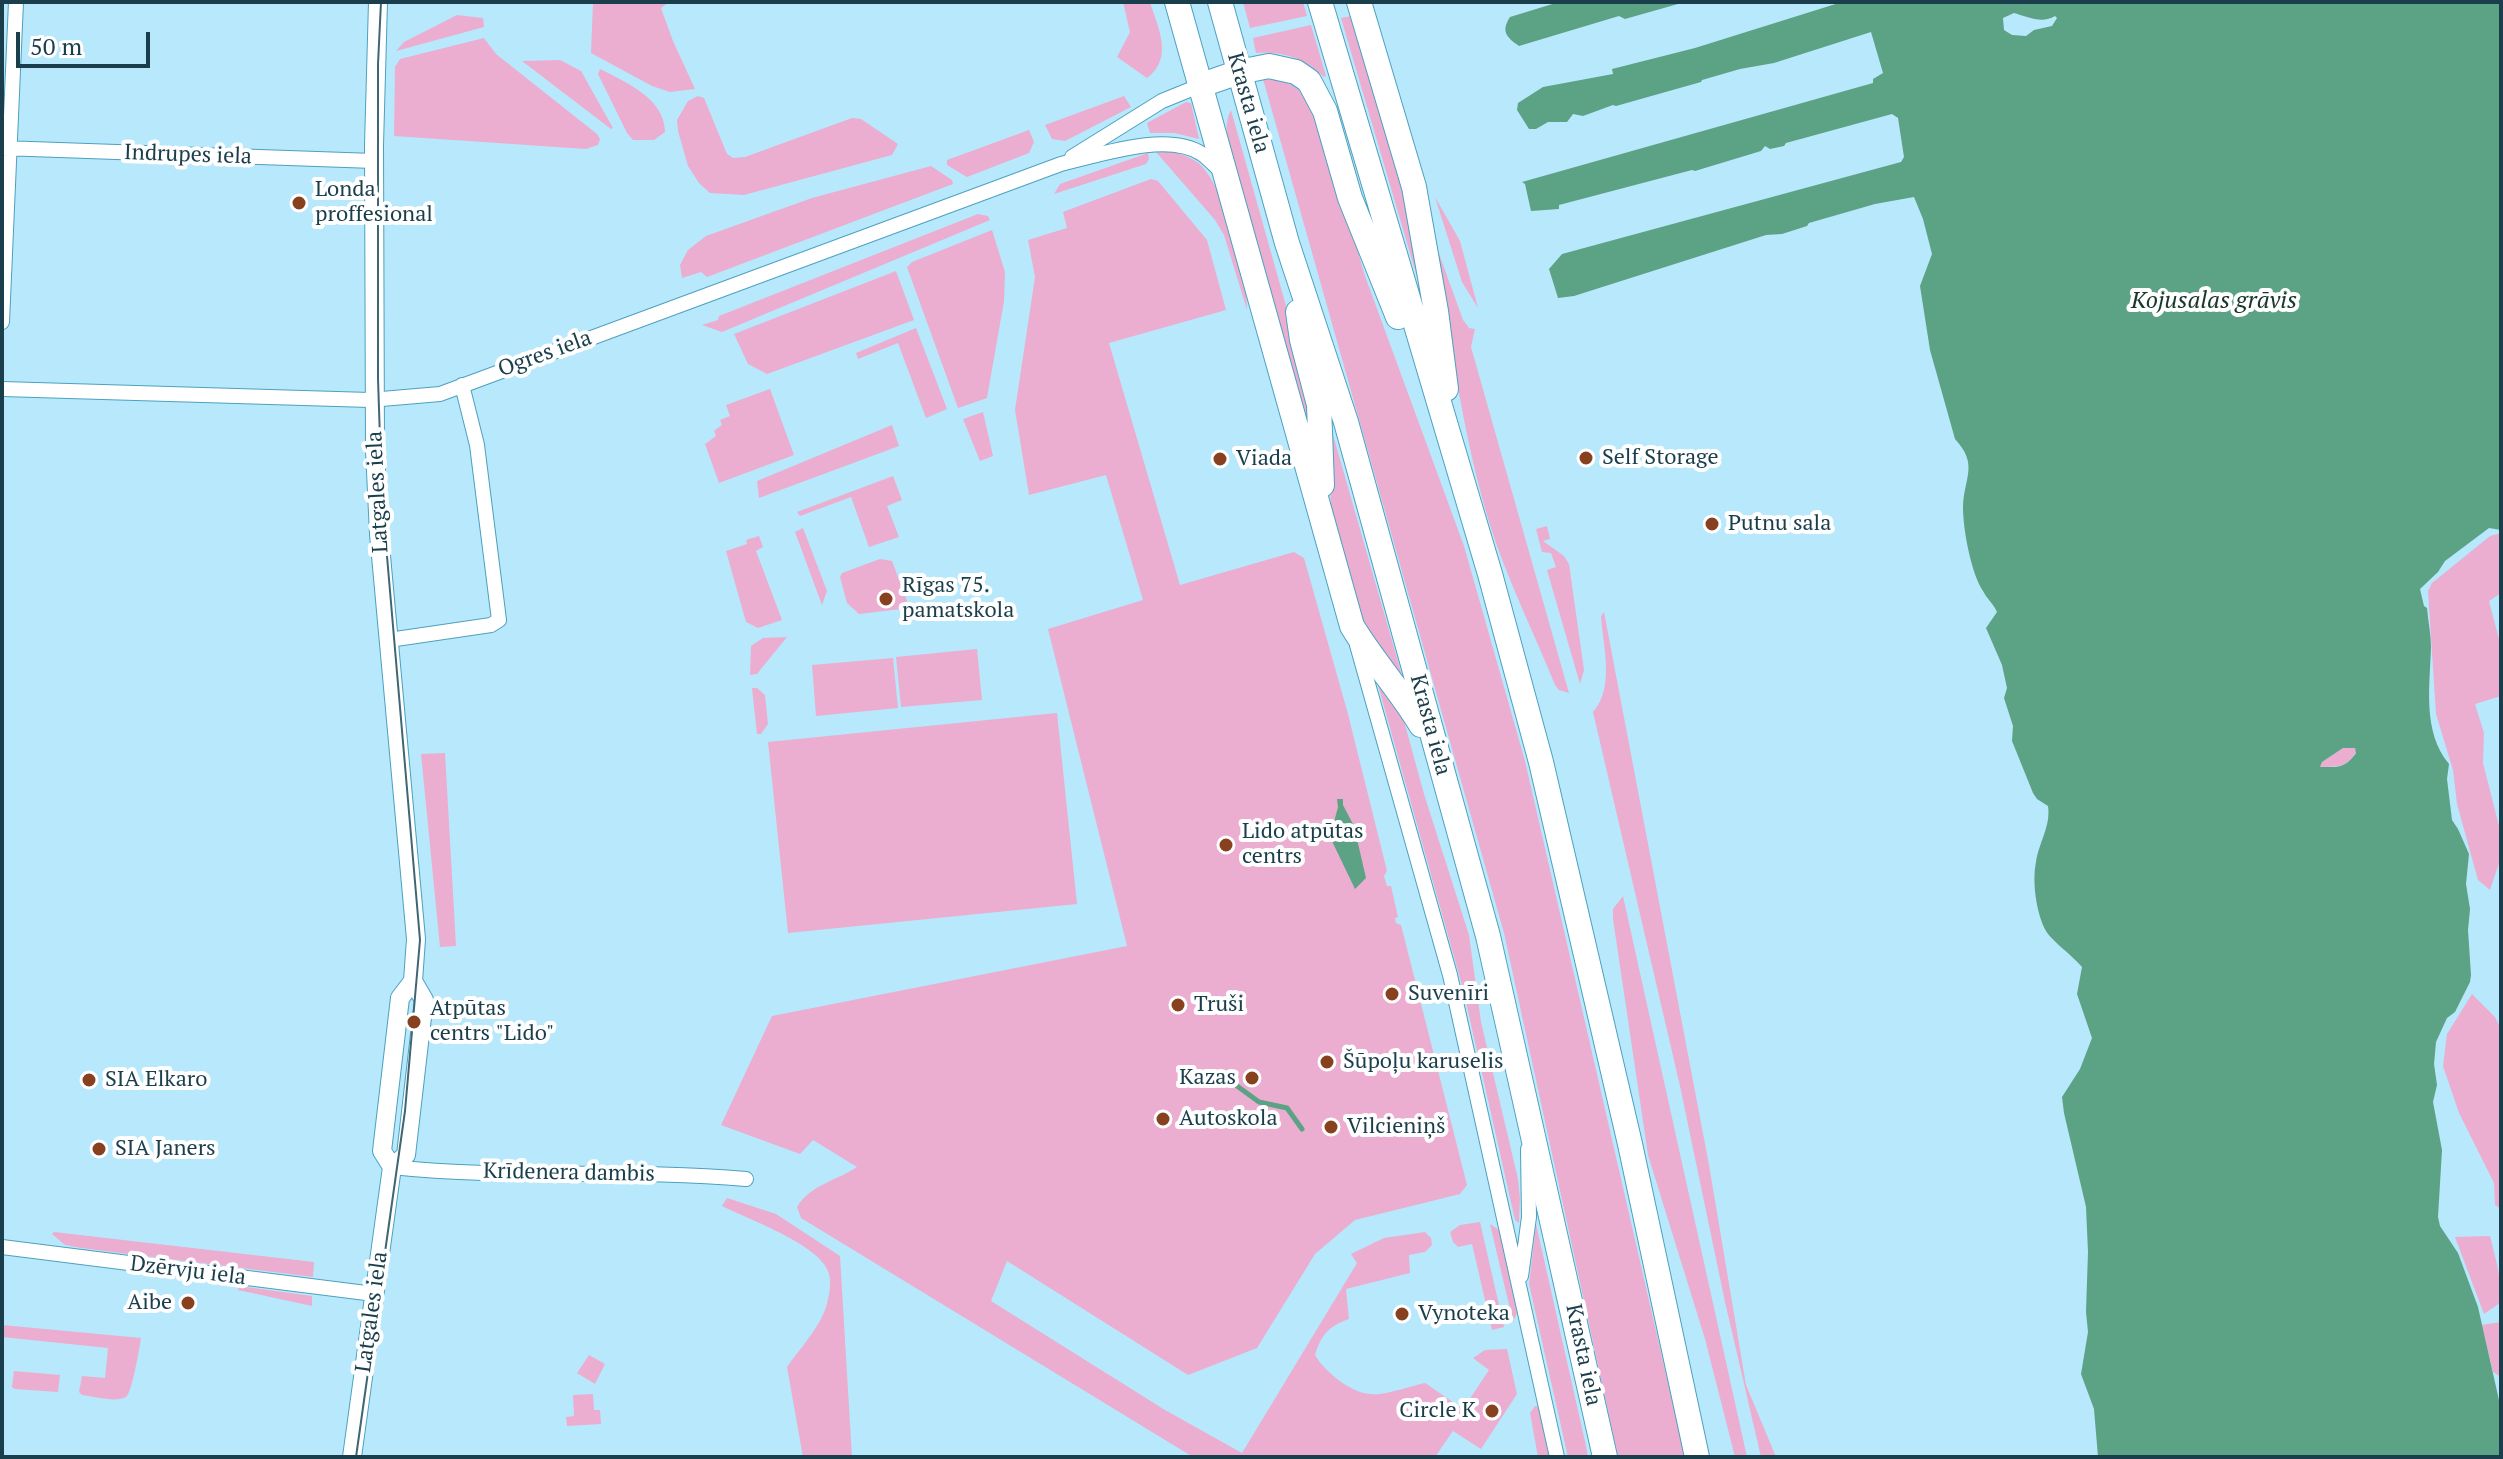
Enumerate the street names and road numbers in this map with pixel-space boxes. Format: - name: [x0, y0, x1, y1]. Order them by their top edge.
- street label: Krasta iela: [1221, 50, 1275, 156]
- street label: Indrupes iela: [124, 140, 252, 170]
- street label: Ogres iela: [495, 325, 595, 383]
- street label: Latgales iela: [362, 430, 394, 554]
- street label: Krasta iela: [1404, 672, 1456, 778]
- street label: Krīdenera dambis: [483, 1158, 655, 1188]
- street label: Latgales iela: [350, 1250, 394, 1374]
- street label: Dzērvju iela: [129, 1251, 247, 1291]
- street label: Krasta iela: [1559, 1302, 1607, 1408]

